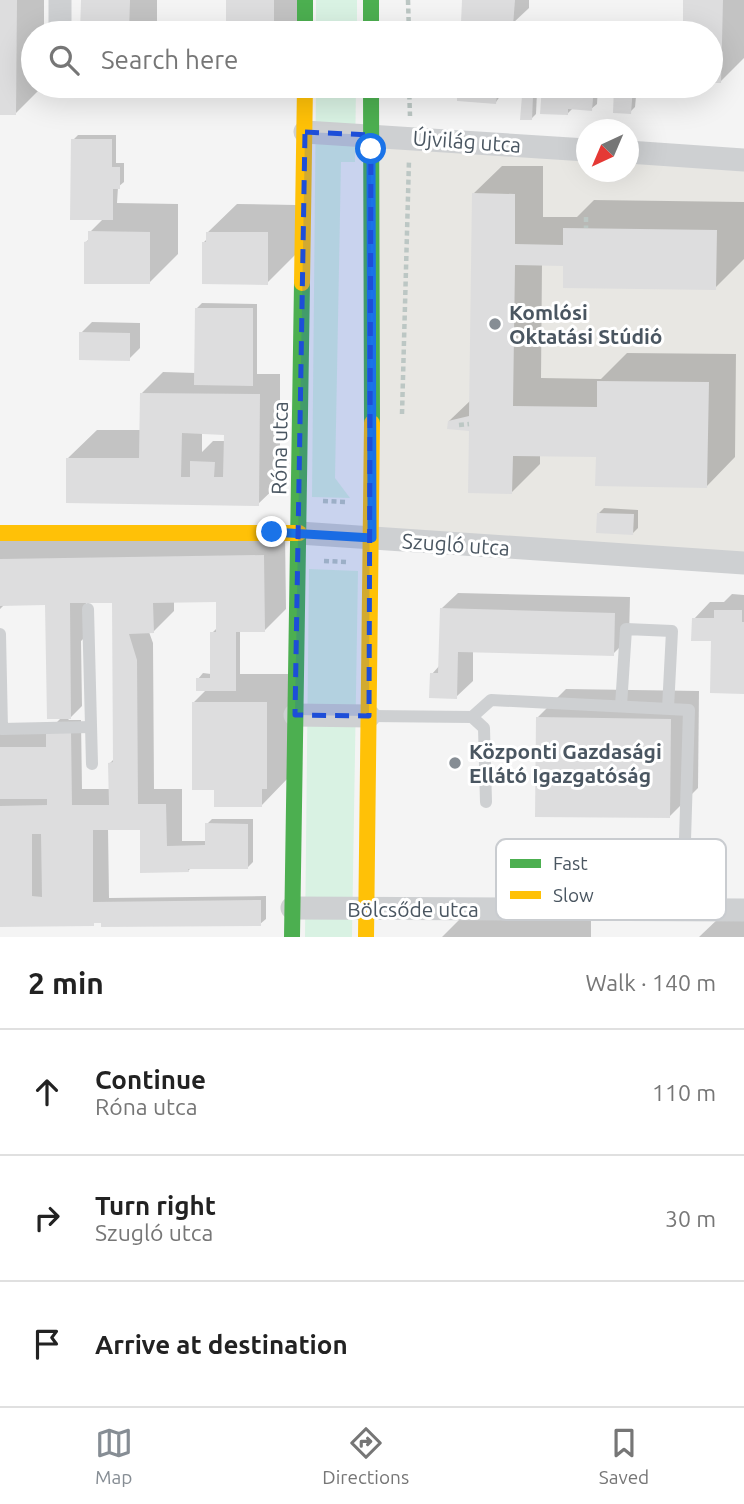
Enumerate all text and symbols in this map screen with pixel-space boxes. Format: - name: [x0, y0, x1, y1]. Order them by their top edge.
- search box: [21, 21, 723, 98]
- icon: search: [45, 41, 83, 79]
- text: Search here: [101, 45, 238, 74]
- north arrow: [576, 119, 639, 182]
- street label: Újvilág utca: [412, 125, 522, 157]
- route start: [355, 133, 386, 164]
- place label: Komlósi Oktatási Stúdió: [509, 300, 662, 348]
- marker: Komlósi Oktatási Stúdió: [487, 316, 503, 332]
- street label: Róna utca: [266, 401, 292, 495]
- route end: [256, 516, 287, 547]
- street label: Szugló utca: [401, 528, 511, 560]
- place label: Központi Gazdasági Ellátó Igazgatóság: [469, 739, 662, 787]
- marker: Központi Gazdasági Ellátó Igazgatóság: [447, 755, 463, 771]
- legend: [496, 839, 726, 920]
- text: Fast: [553, 852, 588, 874]
- text: Slow: [553, 884, 594, 906]
- street label: Bölcsőde utca: [347, 897, 479, 921]
- text: 2 min: [28, 966, 104, 1000]
- text: Walk · 140 m: [585, 970, 716, 995]
- text: Continue: [95, 1065, 206, 1094]
- icon: ahead: [28, 1073, 66, 1111]
- text: 110 m: [652, 1080, 716, 1105]
- text: Róna utca: [95, 1094, 198, 1119]
- text: Turn right: [95, 1191, 216, 1220]
- icon: right: [28, 1199, 66, 1237]
- text: 30 m: [665, 1206, 716, 1231]
- text: Szugló utca: [95, 1220, 213, 1245]
- icon: arrive: [28, 1325, 66, 1363]
- text: Arrive at destination: [95, 1330, 348, 1359]
- tab: Map: [95, 1424, 133, 1488]
- tab: Directions: [322, 1424, 409, 1488]
- tab: Saved: [599, 1424, 649, 1488]

